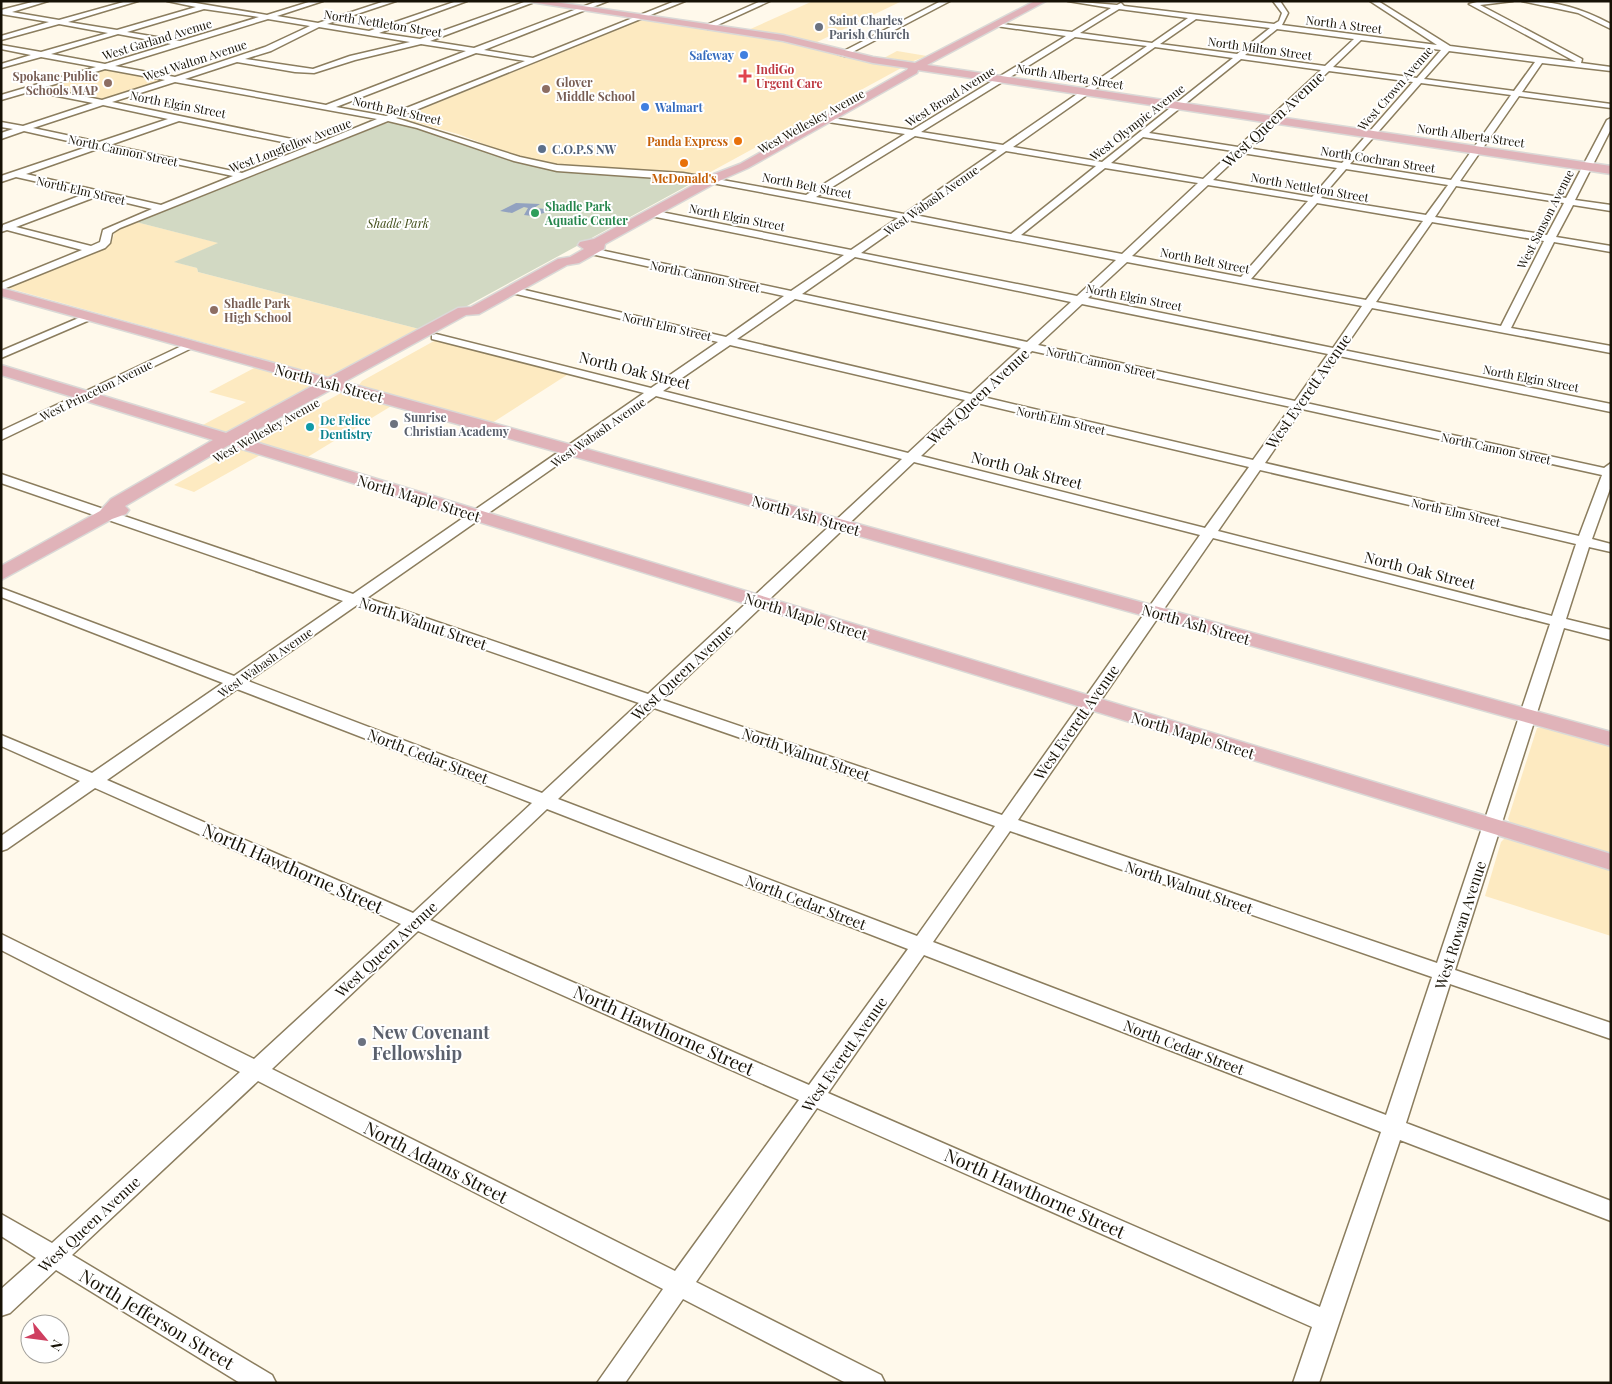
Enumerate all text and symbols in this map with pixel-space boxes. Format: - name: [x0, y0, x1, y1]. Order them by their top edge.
- street label: North Nettleton Street: [323, 6, 444, 40]
- street label: North A Street: [1305, 11, 1384, 37]
- place label: Saint Charles Parish Church: [829, 12, 910, 42]
- street label: West Garland Avenue: [99, 15, 214, 64]
- marker: Saint Charles Parish Church: [813, 21, 825, 33]
- street label: North Milton Street: [1207, 33, 1314, 63]
- street label: West Walton Avenue: [140, 36, 249, 85]
- street label: West Crown Avenue: [1353, 42, 1436, 134]
- place label: Safeway: [689, 47, 735, 63]
- marker: Safeway: [738, 49, 750, 61]
- street label: North Alberta Street: [1015, 60, 1126, 93]
- place label: IndiGo Urgent Care: [756, 61, 823, 91]
- street label: West Broad Avenue: [901, 62, 998, 131]
- street label: West Queen Avenue: [1217, 67, 1328, 172]
- place label: Spokane Public Schools MAP: [12, 68, 98, 98]
- marker: IndiGo Urgent Care: [738, 69, 752, 83]
- place label: Glover Middle School: [556, 74, 635, 104]
- marker: Spokane Public Schools MAP: [102, 77, 114, 89]
- street label: West Olympic Avenue: [1086, 80, 1188, 165]
- marker: Glover Middle School: [540, 83, 552, 95]
- street label: West Wellesley Avenue: [754, 85, 867, 157]
- street label: North Elgin Street: [129, 87, 228, 121]
- street label: North Belt Street: [351, 92, 444, 128]
- place label: Walmart: [654, 99, 703, 115]
- marker: Walmart: [639, 101, 651, 113]
- street label: West Longfellow Avenue: [226, 114, 353, 176]
- street label: North Alberta Street: [1416, 120, 1527, 151]
- street label: North Cannon Street: [67, 131, 180, 170]
- place label: Panda Express: [647, 133, 728, 149]
- marker: Panda Express: [732, 135, 744, 147]
- place label: C.O.P.S NW: [552, 141, 617, 157]
- street label: North Cochran Street: [1320, 142, 1437, 176]
- marker: C.O.P.S NW: [536, 143, 548, 155]
- marker: McDonald's: [678, 157, 690, 169]
- street label: West Wabash Avenue: [880, 161, 981, 239]
- street label: West Sanson Avenue: [1513, 167, 1577, 272]
- street label: North Belt Street: [761, 168, 854, 202]
- street label: North Nettleton Street: [1250, 169, 1371, 205]
- place label: McDonald's: [651, 170, 717, 186]
- street label: North Elm Street: [35, 172, 128, 208]
- place label: Shadle Park Aquatic Center: [544, 198, 628, 228]
- street label: North Elgin Street: [688, 200, 787, 234]
- marker: Shadle Park Aquatic Center: [529, 207, 541, 219]
- park label: Shadle Park: [366, 215, 429, 231]
- street label: North Belt Street: [1159, 243, 1252, 277]
- street label: North Cannon Street: [649, 257, 762, 296]
- street label: North Elgin Street: [1085, 280, 1184, 314]
- place label: Shadle Park High School: [224, 295, 292, 325]
- marker: Shadle Park High School: [208, 304, 220, 316]
- street label: North Elm Street: [621, 308, 714, 344]
- street label: West Everett Avenue: [1260, 330, 1355, 453]
- street label: North Cannon Street: [1045, 343, 1158, 382]
- street label: West Queen Avenue: [922, 344, 1033, 449]
- street label: North Oak Street: [577, 347, 693, 394]
- street label: West Princeton Avenue: [36, 356, 155, 425]
- street label: North Ash Street: [273, 359, 386, 407]
- street label: North Elgin Street: [1482, 361, 1581, 395]
- street label: West Wabash Avenue: [547, 393, 648, 471]
- street label: West Wellesley Avenue: [209, 394, 322, 466]
- street label: North Elm Street: [1015, 402, 1108, 438]
- place label: Sunrise Christian Academy: [404, 409, 510, 439]
- place label: De Felice Dentistry: [320, 412, 373, 442]
- marker: Sunrise Christian Academy: [388, 418, 400, 430]
- marker: De Felice Dentistry: [304, 421, 316, 433]
- street label: North Cannon Street: [1440, 429, 1553, 468]
- street label: North Oak Street: [969, 447, 1085, 494]
- street label: North Maple Street: [355, 470, 484, 526]
- street label: North Ash Street: [750, 490, 863, 540]
- street label: North Elm Street: [1410, 494, 1503, 530]
- street label: North Oak Street: [1362, 547, 1478, 594]
- street label: North Maple Street: [742, 588, 871, 644]
- street label: North Walnut Street: [356, 592, 490, 654]
- street label: North Ash Street: [1140, 599, 1253, 649]
- street label: West Queen Avenue: [626, 620, 737, 725]
- street label: West Wabash Avenue: [214, 623, 315, 701]
- street label: West Everett Avenue: [1028, 661, 1123, 784]
- street label: North Maple Street: [1129, 707, 1258, 763]
- street label: North Walnut Street: [739, 723, 873, 785]
- street label: North Cedar Street: [365, 724, 492, 788]
- street label: North Hawthorne Street: [199, 817, 388, 919]
- street label: North Walnut Street: [1122, 856, 1256, 918]
- street label: West Rowan Avenue: [1429, 858, 1490, 993]
- street label: North Cedar Street: [743, 870, 870, 934]
- street label: West Queen Avenue: [330, 897, 441, 1002]
- street label: North Hawthorne Street: [570, 979, 759, 1081]
- street label: West Everett Avenue: [796, 993, 891, 1116]
- street label: North Cedar Street: [1121, 1015, 1248, 1079]
- place label: New Covenant Fellowship: [372, 1020, 490, 1065]
- marker: New Covenant Fellowship: [356, 1036, 368, 1048]
- street label: North Adams Street: [360, 1115, 513, 1209]
- street label: North Hawthorne Street: [941, 1142, 1130, 1244]
- street label: West Queen Avenue: [33, 1172, 144, 1277]
- street label: North Jefferson Street: [75, 1263, 239, 1375]
- north arrow: [20, 1314, 70, 1364]
- text: N: [46, 1337, 68, 1355]

